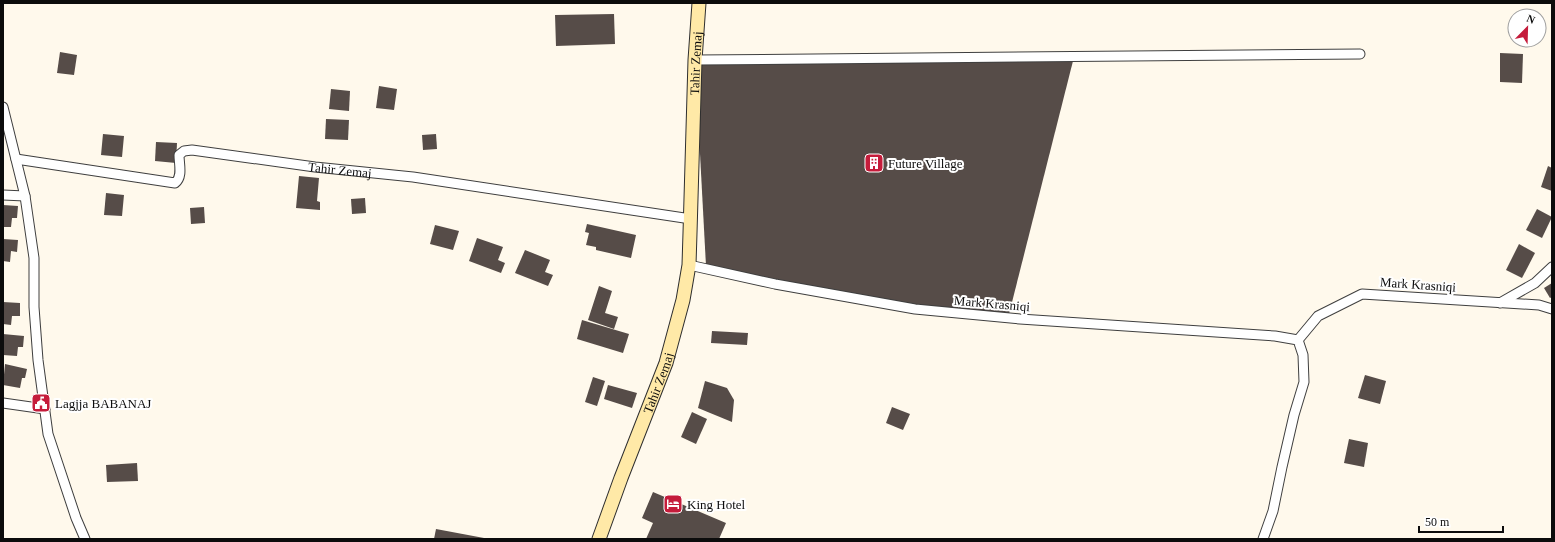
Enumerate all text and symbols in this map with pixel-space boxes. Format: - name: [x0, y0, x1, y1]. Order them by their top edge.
- north arrow: [1507, 8, 1547, 48]
- text: N: [1525, 12, 1537, 26]
- street label: Tahir Zemaj: [687, 31, 705, 95]
- building icon: Future Village: [863, 152, 885, 174]
- place label: Future Village: [888, 156, 963, 171]
- street label: Tahir Zemaj: [307, 159, 372, 181]
- street label: Mark Krasniqi: [1379, 274, 1457, 295]
- street label: Mark Krasniqi: [953, 293, 1031, 314]
- street label: Tahir Zemaj: [640, 351, 676, 415]
- public building icon: Lagjja BABANAJ: [30, 392, 52, 414]
- place label: Lagjja BABANAJ: [55, 396, 151, 411]
- hotel icon: King Hotel: [662, 493, 684, 515]
- place label: King Hotel: [687, 497, 746, 512]
- scale bar: [1419, 508, 1503, 534]
- text: 50 m: [1425, 515, 1450, 529]

